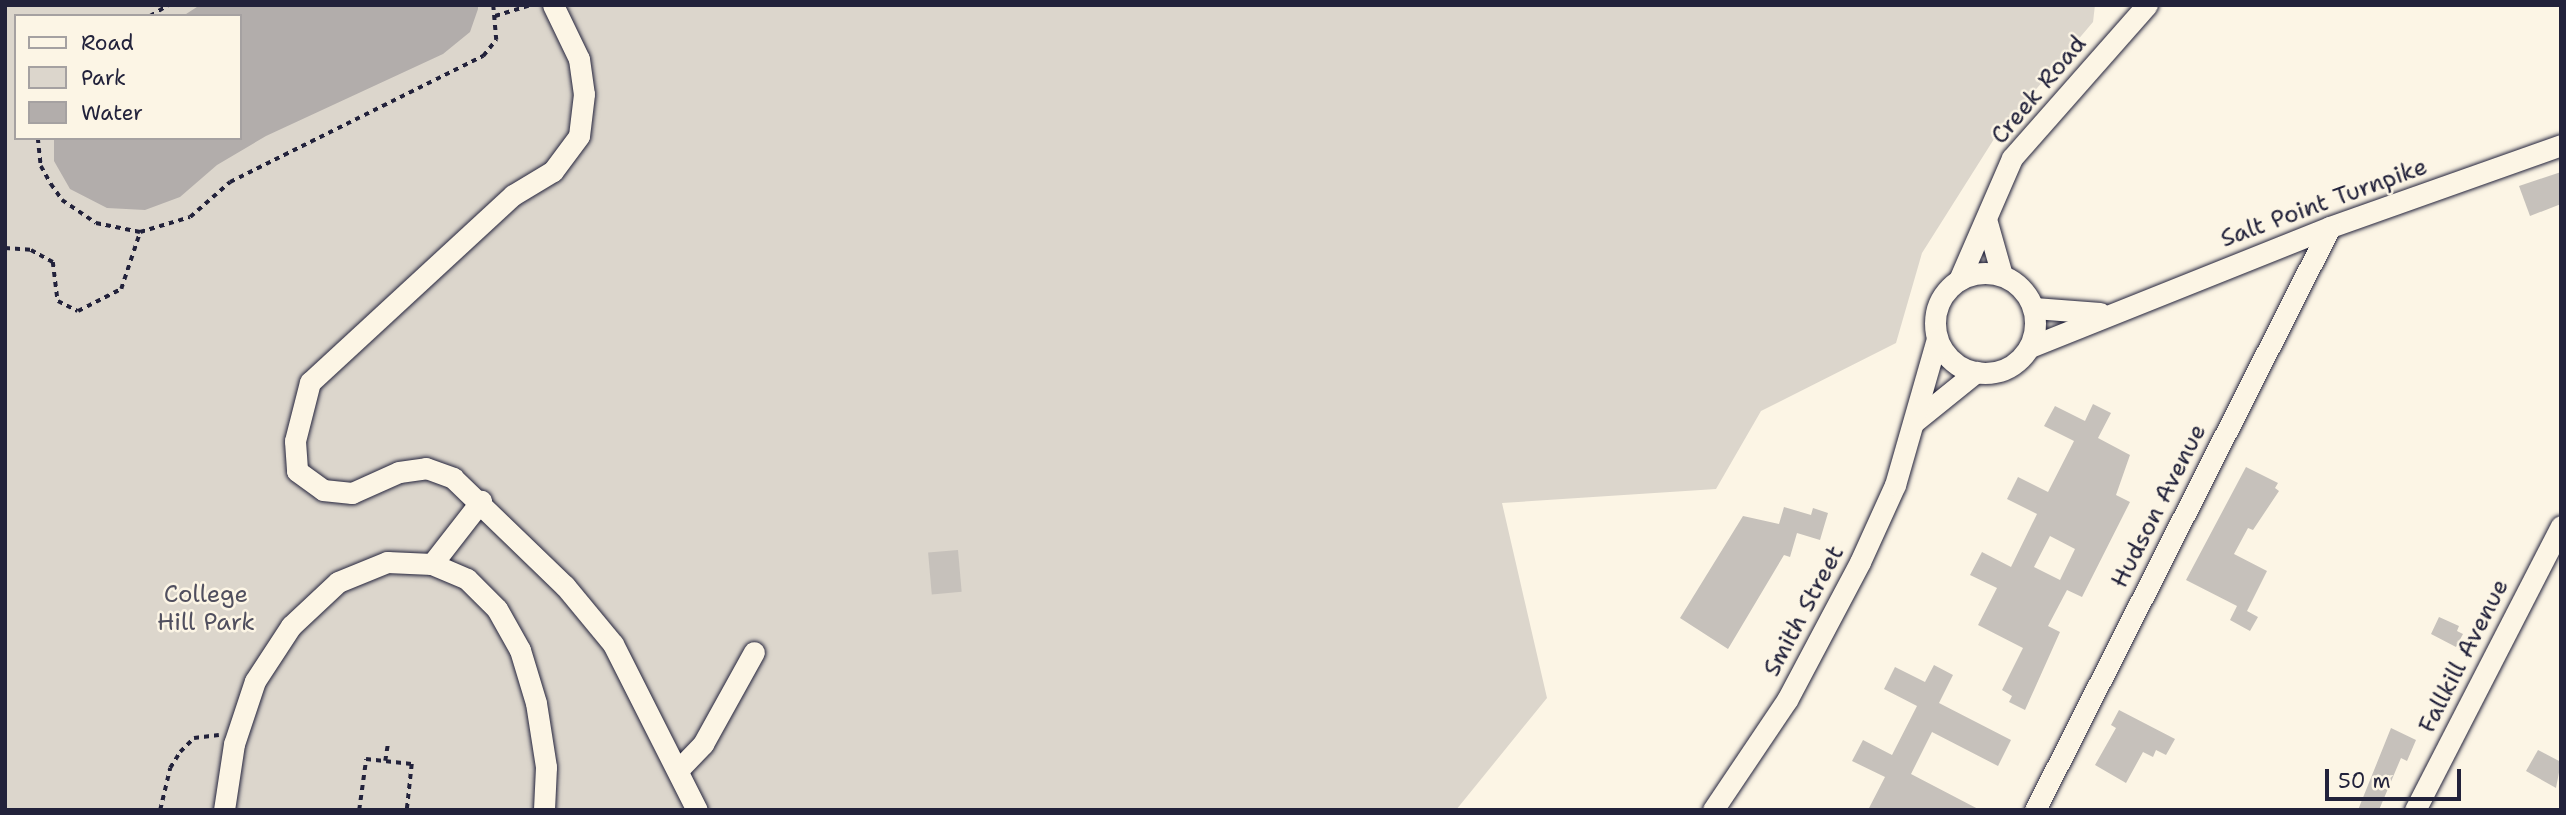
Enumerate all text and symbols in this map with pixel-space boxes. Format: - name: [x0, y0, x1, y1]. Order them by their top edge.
- legend: [14, 14, 242, 140]
- text: Road: [81, 29, 134, 57]
- street label: Creek Road: [1985, 30, 2093, 150]
- text: Park: [81, 64, 126, 92]
- text: Water: [81, 99, 143, 127]
- street label: Salt Point Turnpike: [2217, 152, 2431, 254]
- street label: Hudson Avenue: [2105, 419, 2213, 593]
- street label: Smith Street: [1758, 541, 1850, 681]
- street label: Fallkill Avenue: [2413, 574, 2515, 738]
- park label: College Hill Park: [157, 581, 255, 637]
- scale bar: [2328, 756, 2464, 800]
- text: 50 m: [2338, 767, 2391, 795]

